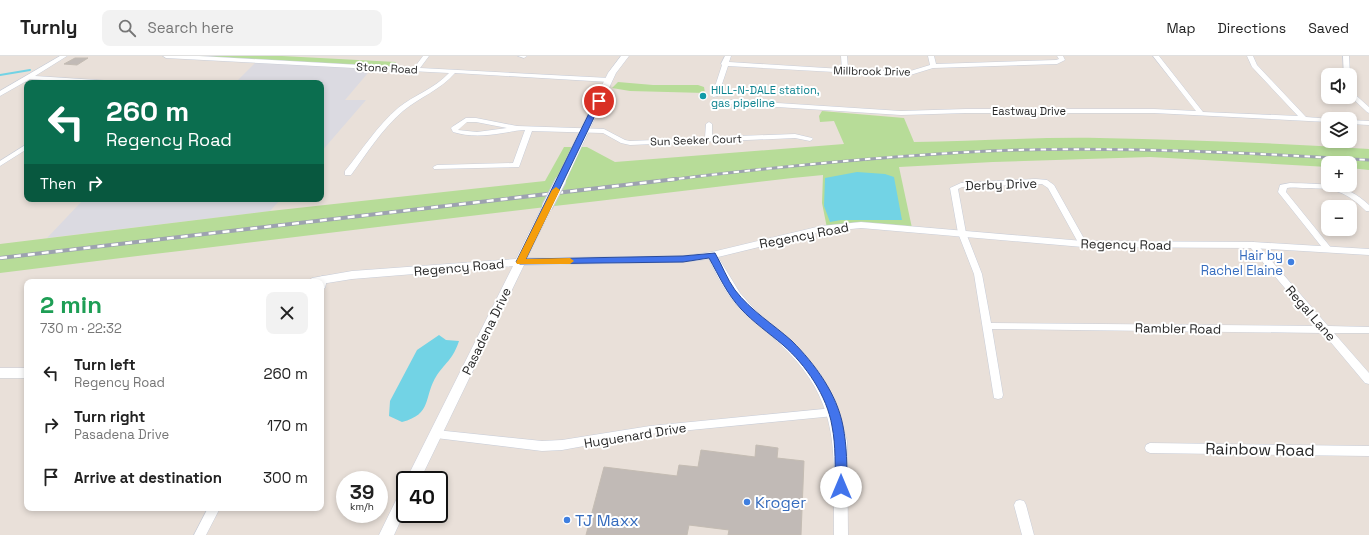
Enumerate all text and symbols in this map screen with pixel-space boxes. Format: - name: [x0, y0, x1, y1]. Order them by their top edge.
- search box: [102, 10, 382, 46]
- text: Turnly: [20, 15, 78, 40]
- icon: search: [116, 17, 138, 39]
- text: Search here: [148, 18, 234, 37]
- text: Map: [1166, 19, 1196, 37]
- text: Directions: [1218, 19, 1286, 37]
- text: Saved: [1308, 19, 1349, 37]
- street label: Stone Road: [356, 59, 418, 77]
- street label: Millbrook Drive: [833, 63, 911, 79]
- map controls: [1321, 68, 1357, 236]
- button: sound: [1321, 68, 1357, 104]
- place label: HILL-N-DALE station, gas pipeline: [711, 83, 820, 110]
- pin: [582, 84, 616, 118]
- icon: arrive: [588, 90, 610, 112]
- marker: HILL-N-DALE station, gas pipeline: [698, 91, 708, 101]
- text: 260 m: [106, 93, 189, 129]
- icon: left: [40, 96, 92, 148]
- street label: Eastway Drive: [992, 104, 1066, 118]
- button: layers: [1321, 112, 1357, 148]
- text: Regency Road: [106, 128, 232, 151]
- street label: Sun Seeker Court: [650, 131, 742, 149]
- button: +: [1321, 156, 1357, 192]
- icon: right: [84, 172, 106, 194]
- text: Then: [40, 174, 76, 193]
- street label: Derby Drive: [965, 175, 1037, 194]
- button: −: [1321, 200, 1357, 236]
- street label: Regency Road: [758, 218, 850, 253]
- street label: Regency Road: [1080, 235, 1172, 254]
- place label: Hair by Rachel Elaine: [1201, 247, 1283, 279]
- street label: Regency Road: [413, 255, 505, 280]
- marker: Hair by Rachel Elaine: [1286, 257, 1296, 267]
- street label: Regal Lane: [1282, 282, 1340, 345]
- street label: Pasadena Drive: [458, 285, 515, 378]
- text: 2 min: [40, 289, 102, 320]
- button: close: [266, 292, 308, 334]
- street label: Rambler Road: [1135, 319, 1221, 338]
- text: 730 m · 22:32: [40, 320, 122, 337]
- text: Turn left: [74, 355, 136, 374]
- icon: left: [40, 362, 62, 384]
- text: 260 m: [263, 364, 308, 383]
- text: Regency Road: [74, 374, 165, 391]
- text: Turn right: [74, 407, 145, 426]
- icon: right: [40, 414, 62, 436]
- text: 170 m: [267, 416, 308, 435]
- street label: Huguenard Drive: [583, 419, 687, 452]
- text: Pasadena Drive: [74, 426, 169, 443]
- street label: Rainbow Road: [1205, 438, 1315, 461]
- icon: arrive: [40, 466, 62, 488]
- position arrow: [820, 466, 862, 508]
- text: Arrive at destination: [74, 468, 222, 487]
- text: 300 m: [263, 468, 308, 487]
- speed limit sign: 40: [396, 471, 448, 523]
- text: 39: [350, 479, 374, 505]
- place label: Kroger: [755, 492, 806, 513]
- marker: Kroger: [742, 497, 752, 507]
- text: km/h: [350, 500, 374, 513]
- place label: TJ Maxx: [575, 510, 639, 531]
- marker: TJ Maxx: [562, 515, 572, 525]

